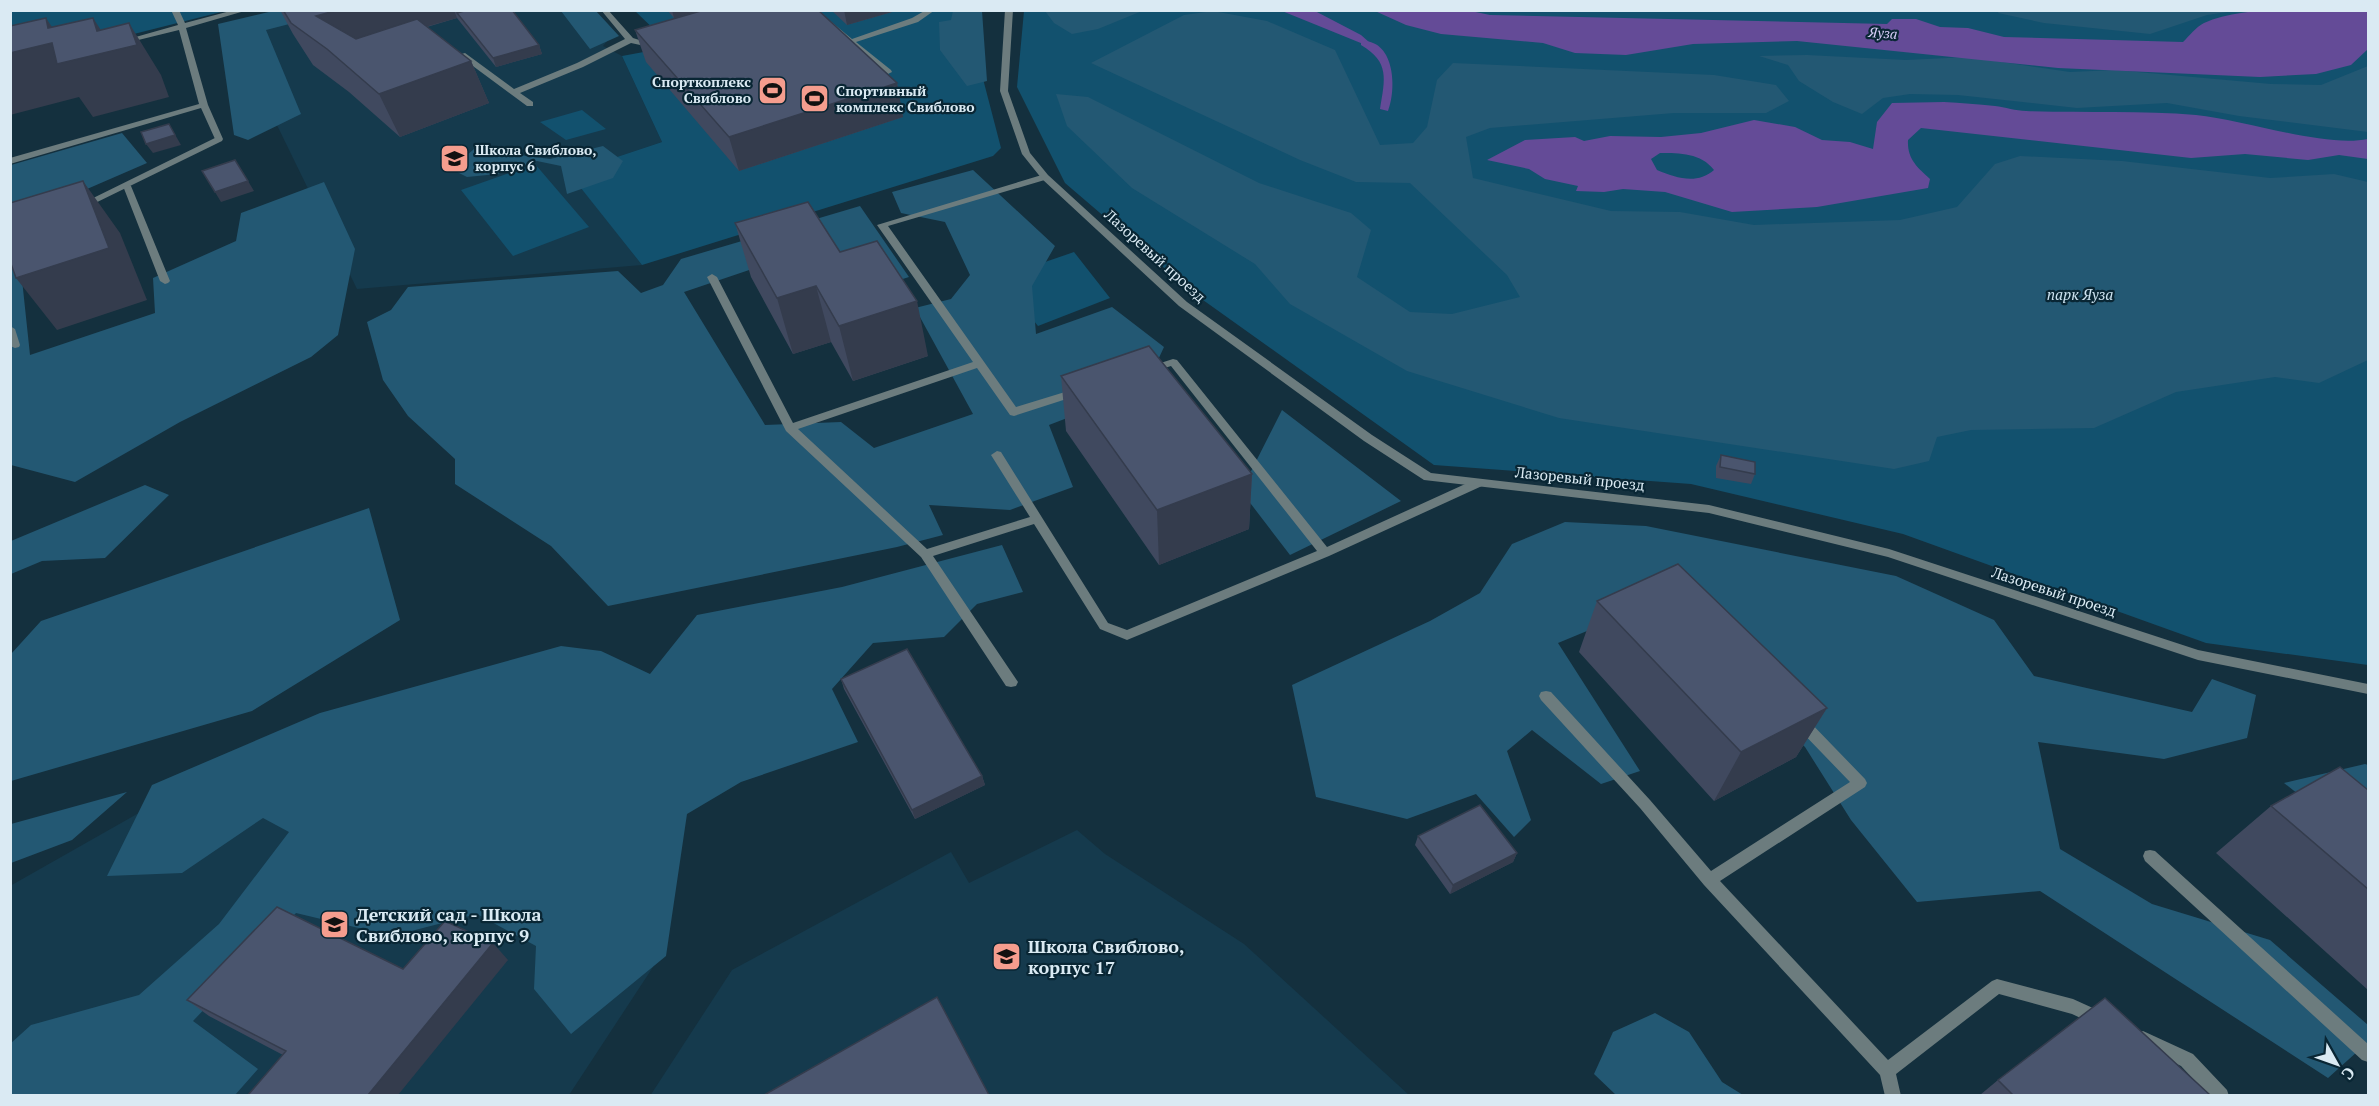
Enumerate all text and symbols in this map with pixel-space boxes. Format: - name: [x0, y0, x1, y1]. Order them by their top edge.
- water label: Яуза: [1867, 22, 1898, 43]
- place label: Спорткоплекс Свиблово: [652, 72, 751, 107]
- sports icon: Спорткоплекс Свиблово: [756, 74, 788, 106]
- place label: Спортивный комплекс Свиблово: [836, 81, 975, 116]
- sports icon: Спортивный комплекс Свиблово: [799, 83, 831, 115]
- place label: Школа Свиблово, корпус 6: [475, 140, 597, 175]
- school or university icon: Школа Свиблово, корпус 6: [438, 142, 470, 174]
- street label: Лазоревый проезд: [1100, 204, 1211, 306]
- park label: парк Яуза: [2047, 284, 2113, 304]
- street label: Лазоревый проезд: [1513, 461, 1646, 495]
- street label: Лазоревый проезд: [1988, 561, 2120, 621]
- place label: Детский сад - Школа Свиблово, корпус 9: [356, 902, 541, 947]
- school or university icon: Детский сад - Школа Свиблово, корпус 9: [319, 909, 351, 941]
- place label: Школа Свиблово, корпус 17: [1028, 934, 1184, 979]
- school or university icon: Школа Свиблово, корпус 17: [991, 941, 1023, 973]
- north arrow: [2307, 1034, 2367, 1094]
- text: С: [2337, 1063, 2360, 1085]

